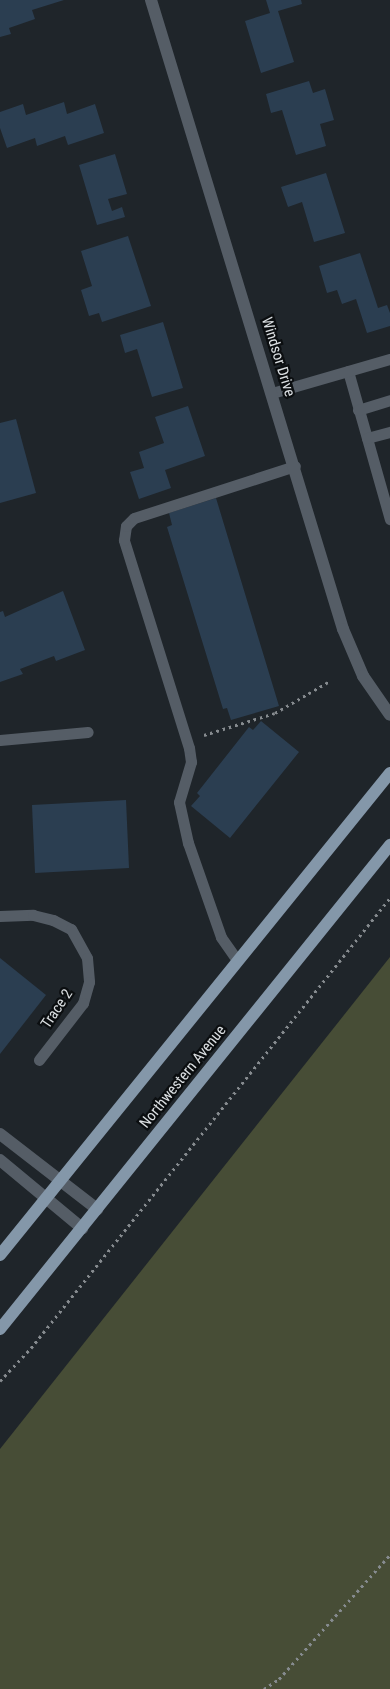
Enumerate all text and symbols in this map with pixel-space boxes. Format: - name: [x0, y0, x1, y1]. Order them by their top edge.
- street label: Windsor Drive: [257, 315, 299, 399]
- street label: Trace 2: [37, 986, 77, 1032]
- street label: Northwestern Avenue: [136, 1022, 230, 1132]

